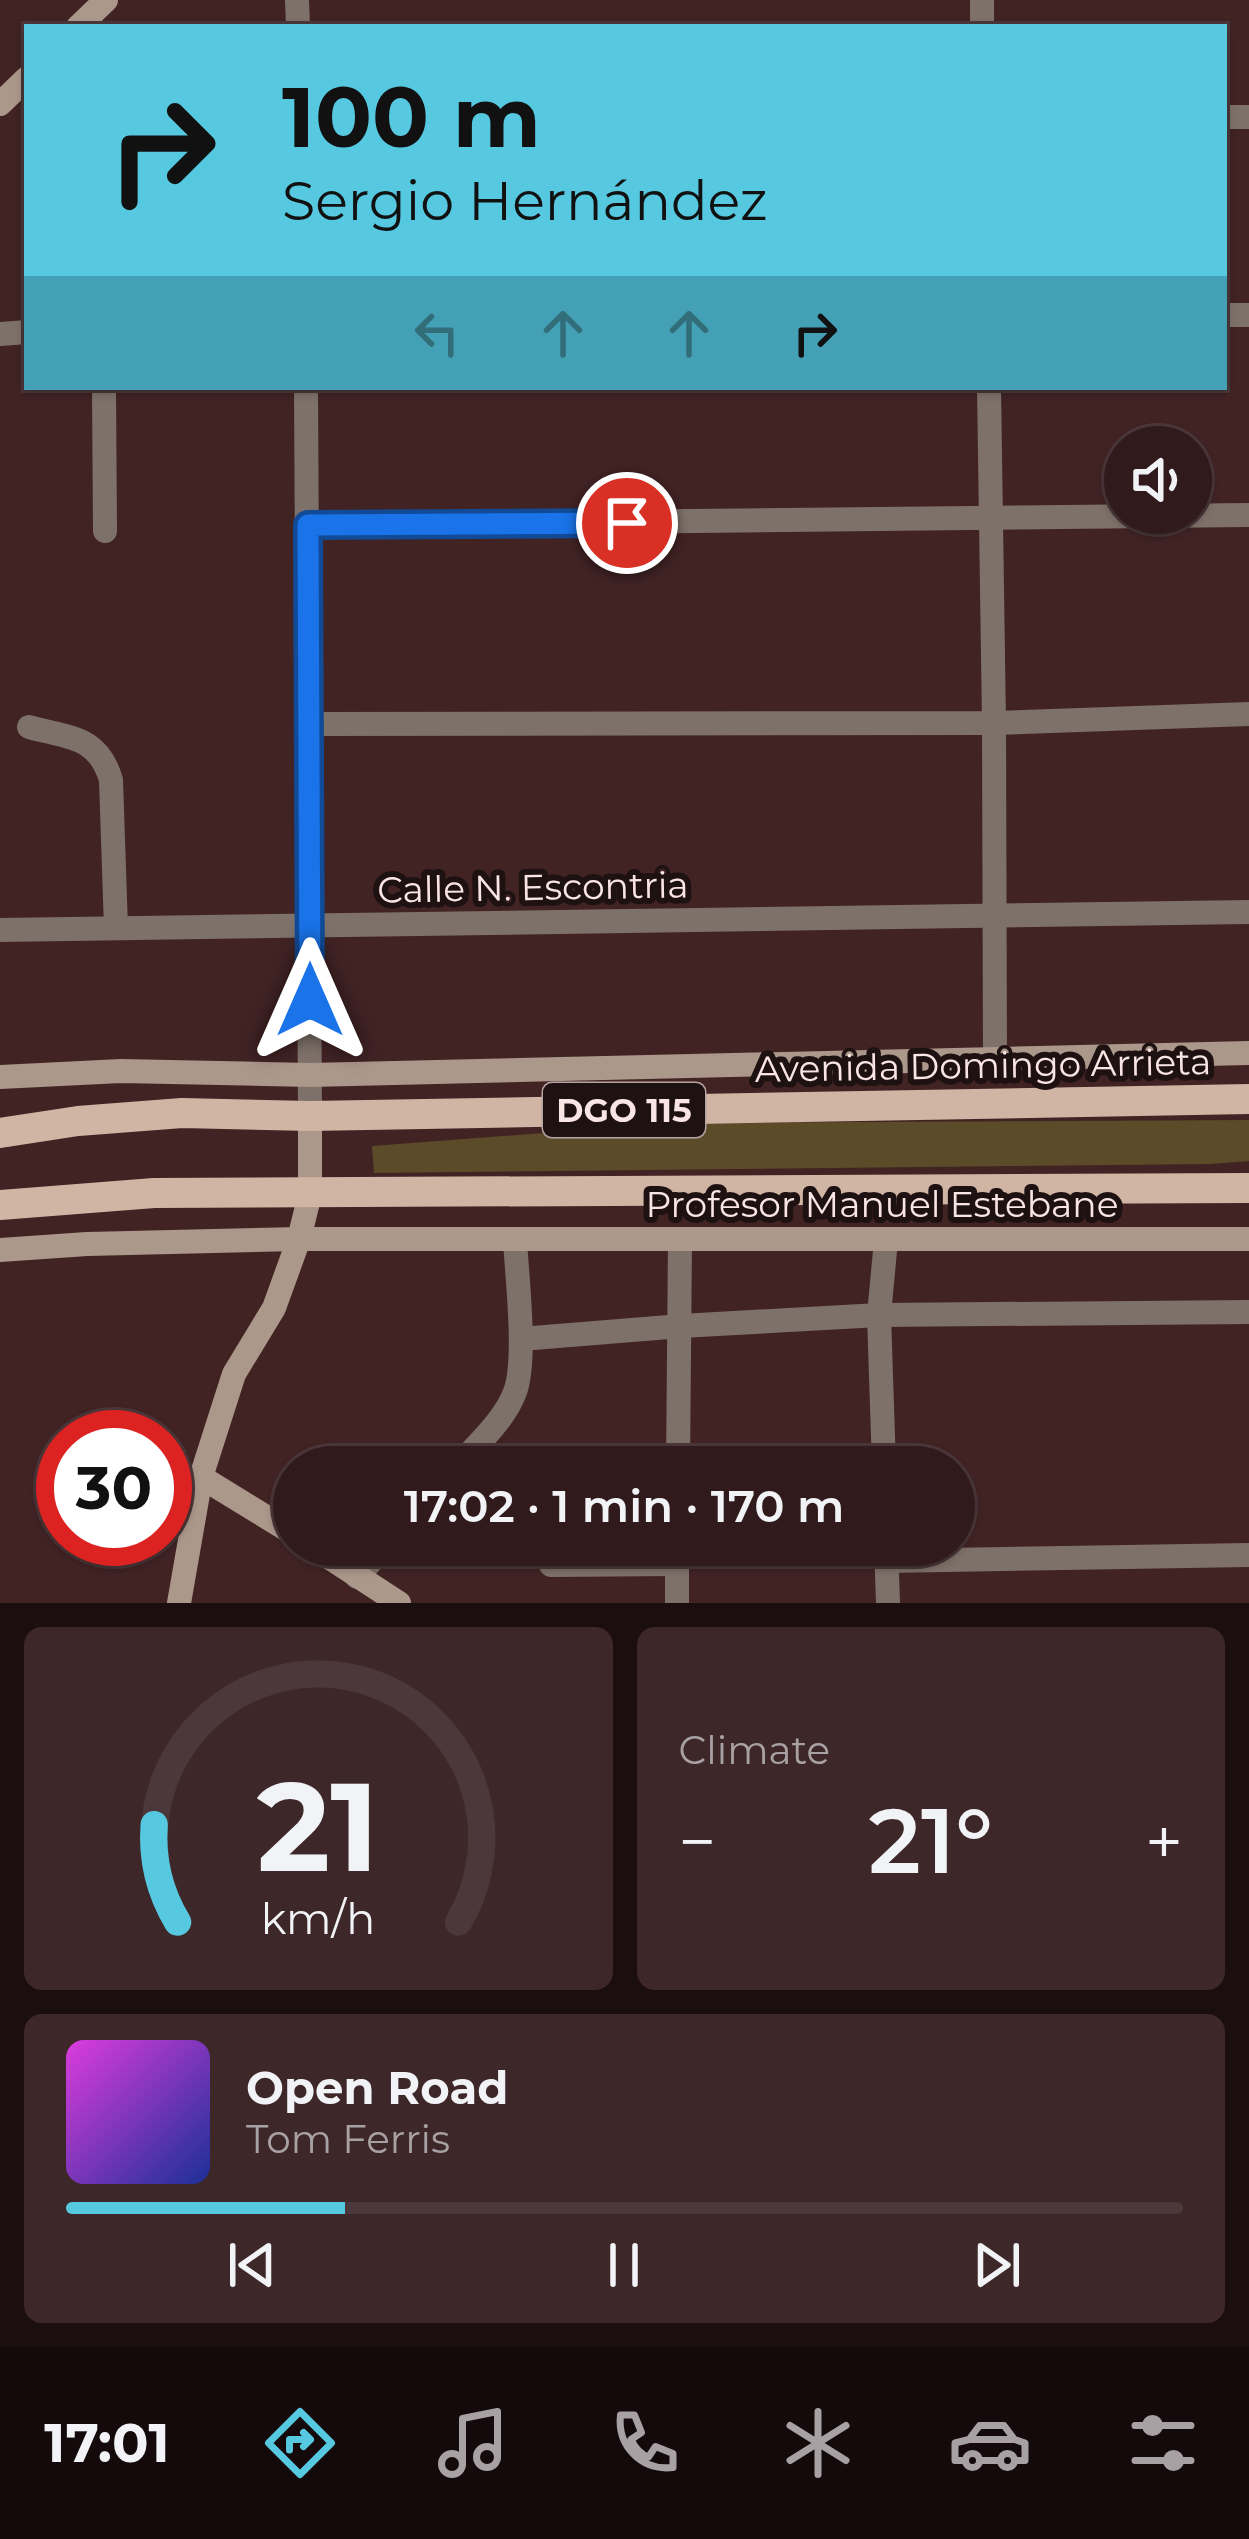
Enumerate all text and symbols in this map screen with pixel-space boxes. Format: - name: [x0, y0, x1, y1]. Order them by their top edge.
- text: 100 m: [282, 66, 541, 168]
- icon: right: [84, 72, 240, 228]
- text: Sergio Hernández: [282, 168, 768, 234]
- icon: left: [404, 300, 470, 366]
- icon: ahead: [530, 300, 596, 366]
- icon: ahead: [656, 300, 722, 366]
- icon: right: [782, 300, 848, 366]
- map controls: [1104, 426, 1212, 534]
- button: sound: [1104, 426, 1212, 534]
- pin: [576, 472, 678, 574]
- icon: arrive: [594, 490, 660, 556]
- street label: Calle N. Escontria: [377, 862, 689, 912]
- position arrow: [247, 937, 373, 1063]
- street label: Avenida Domingo Arrieta: [754, 1039, 1212, 1091]
- road number: DGO 115: [543, 1083, 705, 1137]
- street label: Profesor Manuel Estebane: [646, 1182, 1118, 1226]
- speed limit sign: 30: [36, 1410, 192, 1566]
- text: 17:02 · 1 min · 170 m: [404, 1478, 844, 1533]
- text: Climate: [679, 1726, 830, 1774]
- text: 21: [257, 1750, 380, 1902]
- text: 21°: [869, 1786, 993, 1896]
- text: −: [679, 1801, 716, 1882]
- text: +: [1145, 1801, 1183, 1882]
- text: km/h: [261, 1891, 375, 1944]
- text: Open Road: [246, 2060, 508, 2115]
- text: Tom Ferris: [246, 2115, 450, 2163]
- icon: previous: [219, 2232, 285, 2298]
- icon: pause: [591, 2232, 657, 2298]
- icon: next: [964, 2232, 1030, 2298]
- icon: directions: [258, 2401, 342, 2485]
- icon: music: [431, 2401, 515, 2485]
- icon: phone: [603, 2401, 687, 2485]
- icon: climate: [776, 2401, 860, 2485]
- icon: car: [948, 2401, 1032, 2485]
- icon: filters: [1121, 2401, 1205, 2485]
- text: 17:01: [44, 2410, 170, 2476]

